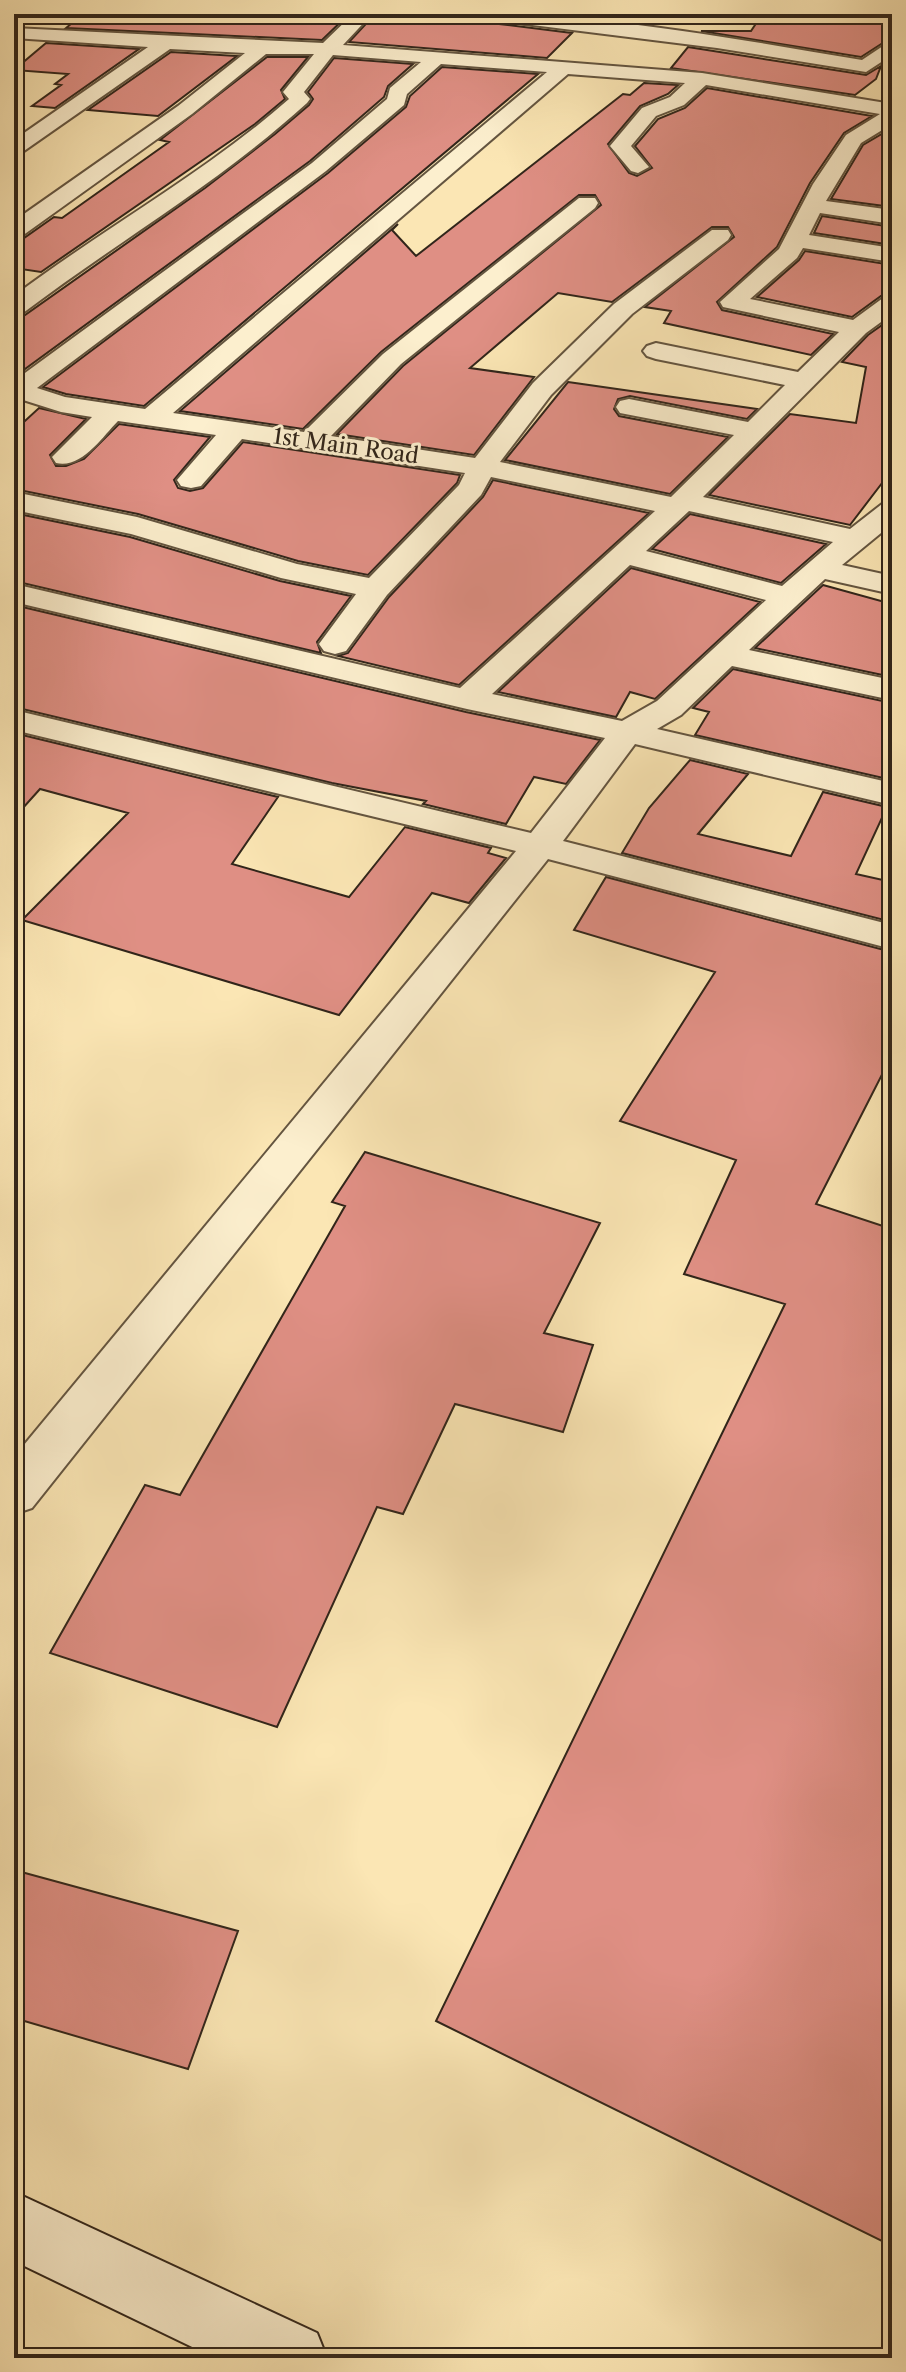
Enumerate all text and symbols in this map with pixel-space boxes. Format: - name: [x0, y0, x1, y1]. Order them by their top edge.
- street label: 1st Main Road: [271, 422, 421, 470]

